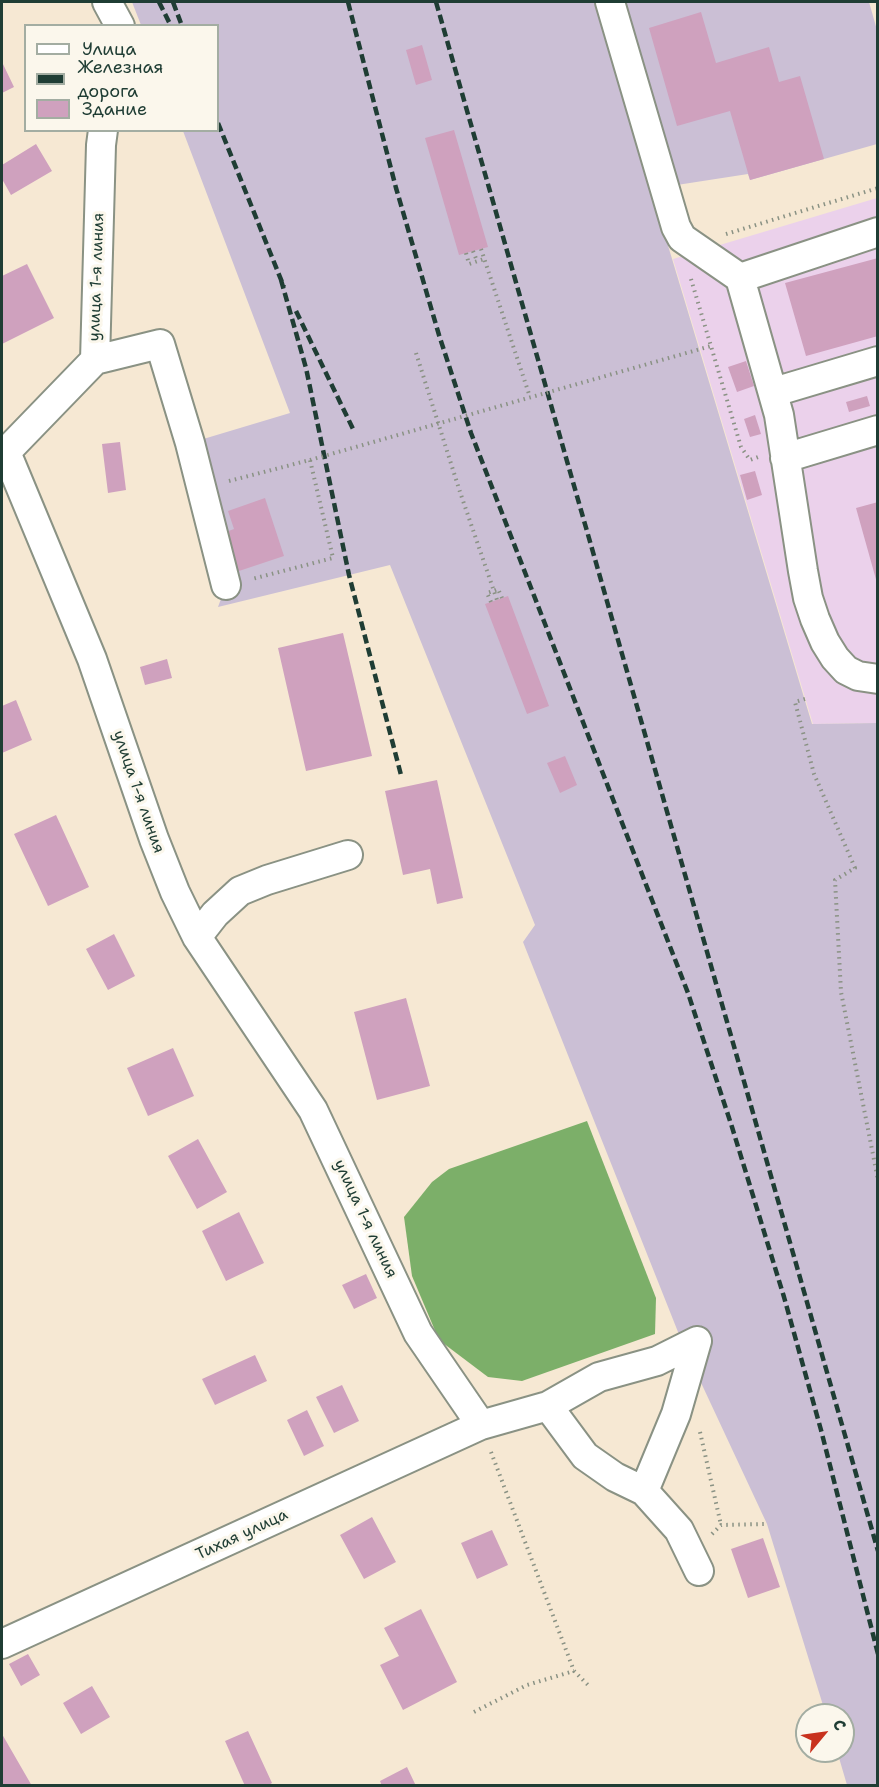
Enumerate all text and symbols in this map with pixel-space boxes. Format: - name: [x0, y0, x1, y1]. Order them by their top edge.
- legend: [24, 24, 219, 132]
- text: Улица: [82, 37, 136, 61]
- text: Железная дорога: [77, 55, 163, 103]
- text: Здание: [82, 97, 147, 121]
- street label: улица 1-я линия: [85, 212, 109, 342]
- street label: улица 1-я линия: [108, 728, 168, 856]
- street label: улица 1-я линия: [329, 1157, 401, 1281]
- street label: Тихая улица: [193, 1505, 291, 1565]
- north arrow: [795, 1703, 855, 1763]
- text: С: [828, 1716, 851, 1734]

